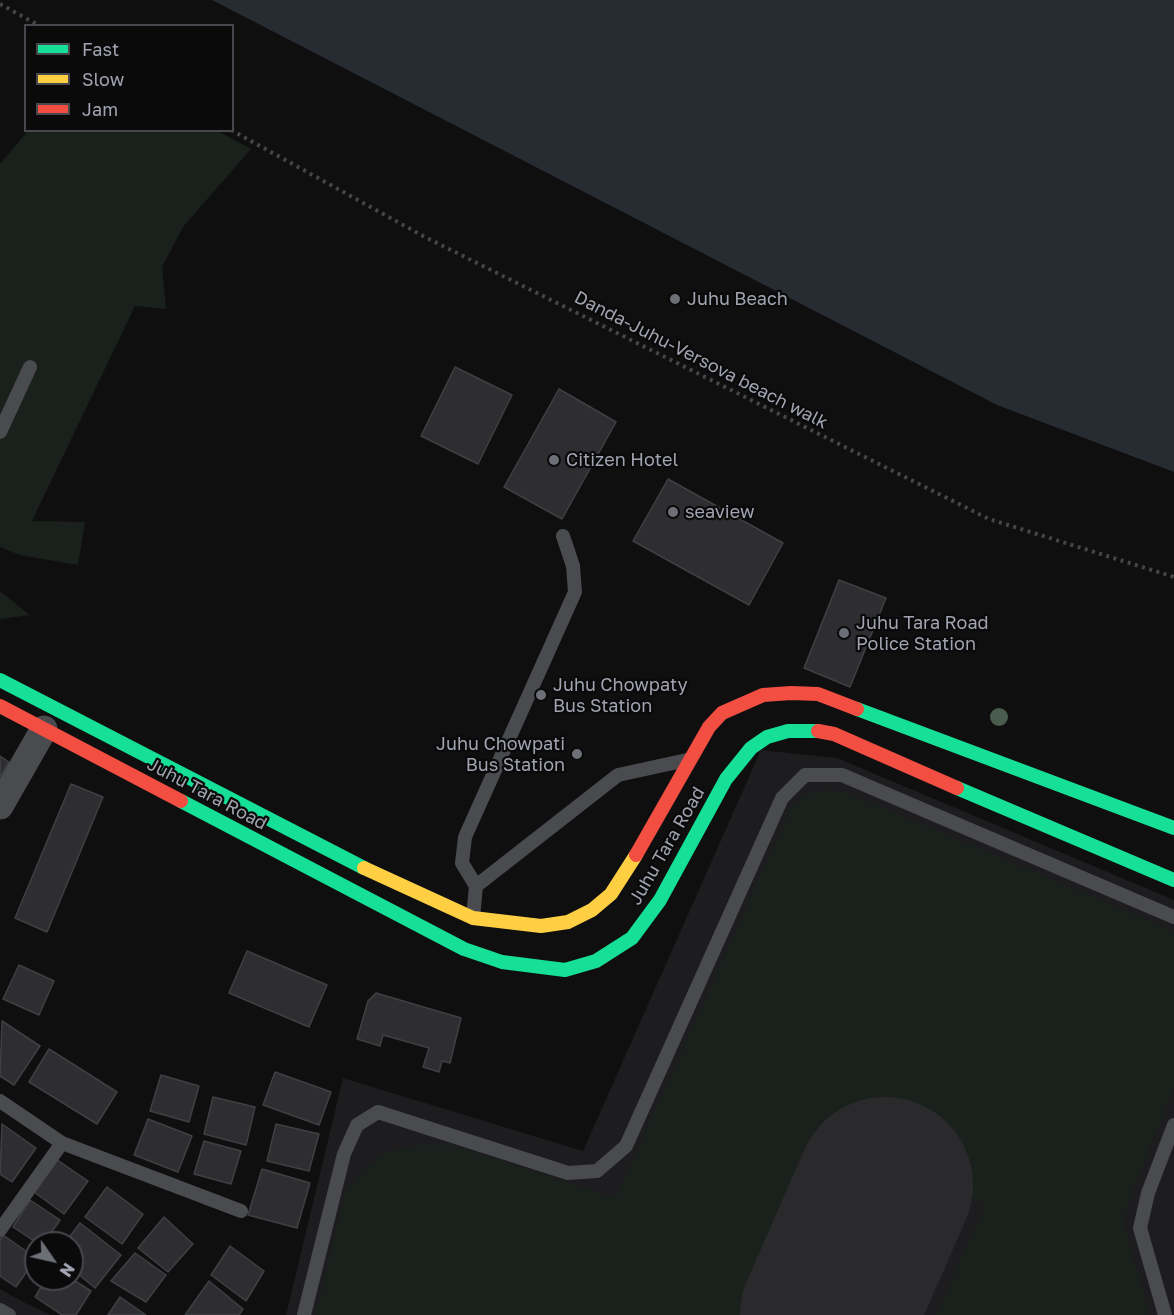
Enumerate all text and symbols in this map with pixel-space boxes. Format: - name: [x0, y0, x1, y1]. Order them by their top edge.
- legend: [24, 24, 234, 132]
- text: Fast: [82, 38, 119, 60]
- text: Slow: [82, 68, 124, 90]
- text: Jam: [82, 98, 118, 120]
- street label: Danda-Juhu-Versova beach walk: [571, 286, 831, 434]
- place label: Juhu Beach: [687, 288, 788, 310]
- marker: Juhu Beach: [668, 292, 682, 306]
- place label: Citizen Hotel: [566, 449, 678, 471]
- marker: Citizen Hotel: [547, 453, 561, 467]
- place label: seaview: [685, 501, 755, 523]
- marker: seaview: [666, 505, 680, 519]
- place label: Juhu Tara Road Police Station: [856, 612, 989, 654]
- marker: Juhu Tara Road Police Station: [837, 626, 851, 640]
- place label: Juhu Chowpaty Bus Station: [553, 674, 688, 716]
- marker: Juhu Chowpaty Bus Station: [534, 688, 548, 702]
- place label: Juhu Chowpati Bus Station: [436, 733, 565, 776]
- marker: Juhu Chowpati Bus Station: [570, 747, 584, 761]
- street label: Juhu Tara Road: [143, 753, 271, 835]
- street label: Juhu Tara Road: [624, 783, 710, 909]
- north arrow: [24, 1231, 84, 1291]
- text: N: [56, 1259, 79, 1281]

